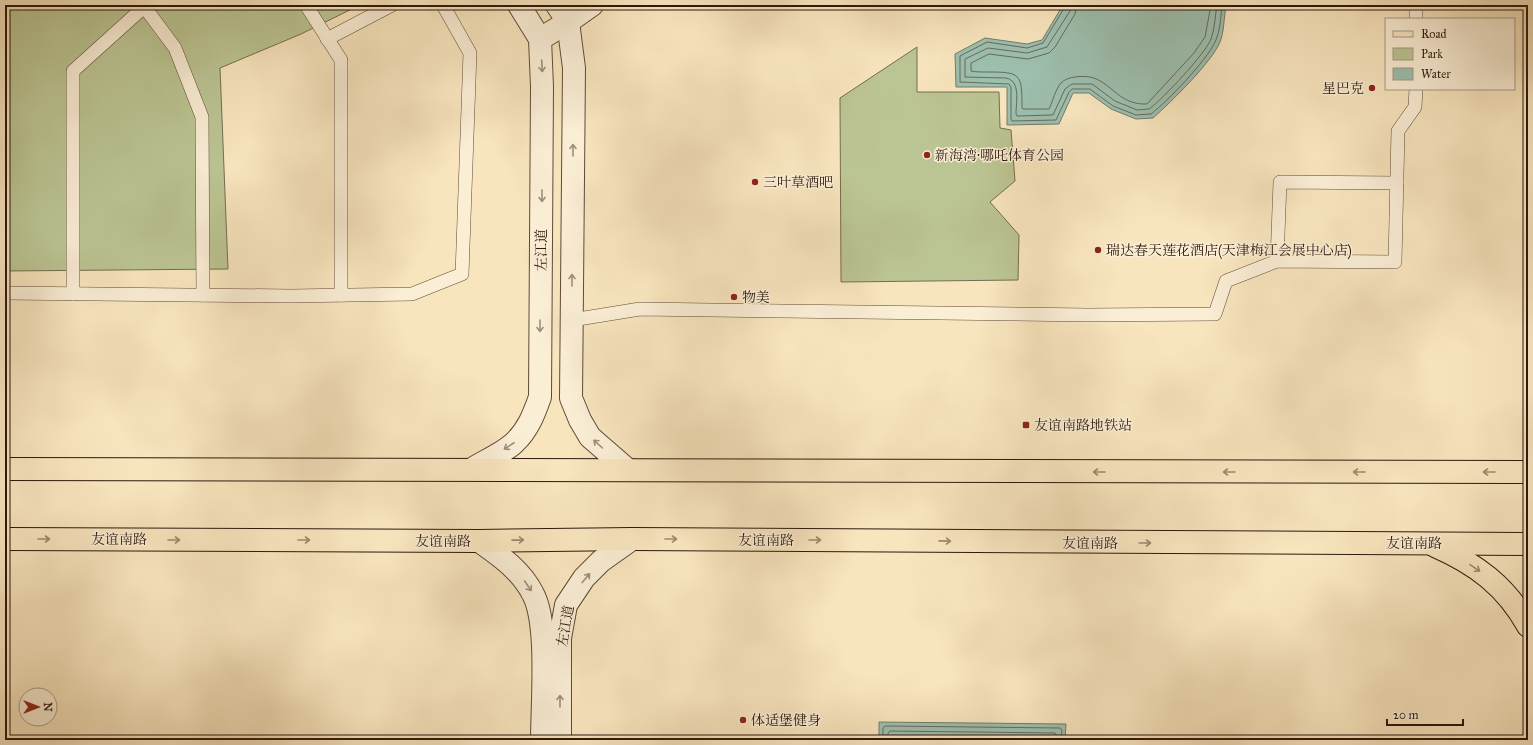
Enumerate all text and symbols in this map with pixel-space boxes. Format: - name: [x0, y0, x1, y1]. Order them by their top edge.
- legend: [1385, 18, 1515, 90]
- text: Road: [1421, 27, 1447, 41]
- text: Park: [1421, 47, 1443, 61]
- one-way arrow: [538, 59, 545, 72]
- text: Water: [1421, 67, 1451, 81]
- place label: 星巴克: [1322, 80, 1364, 97]
- marker: 星巴克: [1367, 83, 1377, 93]
- one-way arrow: [569, 144, 577, 157]
- place label: 新海湾·哪吒体育公园: [935, 147, 1064, 164]
- marker: 新海湾·哪吒体育公园: [922, 150, 932, 160]
- place label: 三叶草酒吧: [763, 174, 833, 191]
- marker: 三叶草酒吧: [750, 177, 760, 187]
- one-way arrow: [538, 189, 545, 202]
- street label: 左江道: [533, 229, 550, 271]
- place label: 瑞达春天莲花酒店(天津梅江会展中心店): [1106, 242, 1352, 260]
- marker: 瑞达春天莲花酒店(天津梅江会展中心店): [1093, 245, 1103, 255]
- one-way arrow: [568, 274, 576, 287]
- place label: 物美: [742, 289, 770, 306]
- marker: 物美: [729, 292, 739, 302]
- one-way arrow: [537, 319, 544, 332]
- place label: 友谊南路地铁站: [1034, 417, 1132, 434]
- marker: 友谊南路地铁站: [1021, 420, 1031, 430]
- one-way arrow: [593, 440, 603, 449]
- one-way arrow: [504, 442, 515, 450]
- one-way arrow: [1093, 468, 1106, 476]
- one-way arrow: [1223, 468, 1236, 476]
- one-way arrow: [1353, 468, 1366, 476]
- one-way arrow: [1483, 468, 1496, 476]
- street label: 友谊南路: [91, 531, 147, 548]
- street label: 友谊南路: [738, 532, 794, 549]
- street label: 友谊南路: [415, 533, 471, 550]
- one-way arrow: [37, 535, 50, 543]
- one-way arrow: [664, 535, 677, 543]
- street label: 友谊南路: [1062, 535, 1118, 552]
- street label: 友谊南路: [1386, 535, 1442, 552]
- one-way arrow: [167, 536, 180, 544]
- one-way arrow: [297, 536, 310, 544]
- one-way arrow: [511, 536, 524, 544]
- one-way arrow: [808, 536, 821, 544]
- one-way arrow: [938, 537, 951, 545]
- one-way arrow: [1138, 539, 1151, 547]
- one-way arrow: [1469, 564, 1481, 572]
- one-way arrow: [581, 572, 590, 583]
- one-way arrow: [524, 580, 532, 591]
- street label: 左江道: [553, 604, 578, 648]
- north arrow: [18, 687, 58, 727]
- one-way arrow: [556, 695, 564, 708]
- scale bar: [1387, 701, 1463, 727]
- text: N: [41, 702, 54, 712]
- text: 20 m: [1393, 708, 1419, 722]
- place label: 体适堡健身: [751, 712, 821, 729]
- marker: 体适堡健身: [738, 715, 748, 725]

